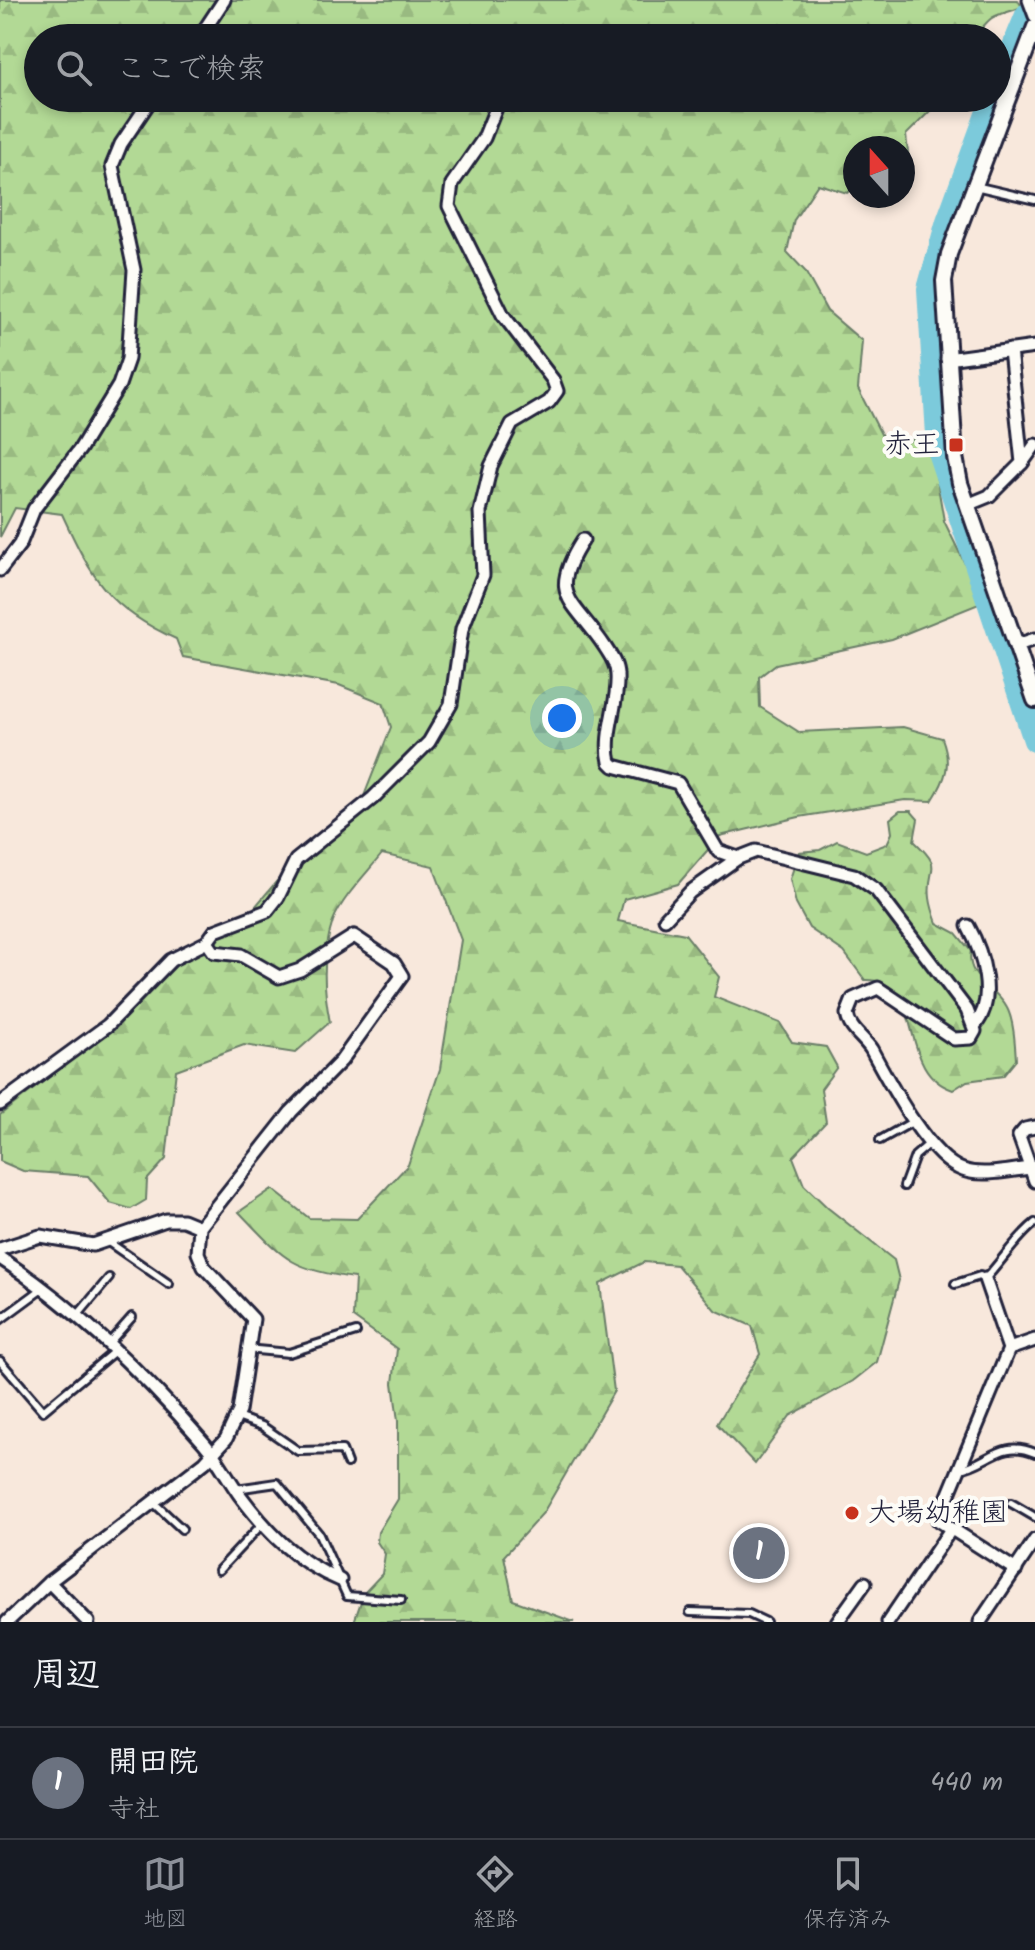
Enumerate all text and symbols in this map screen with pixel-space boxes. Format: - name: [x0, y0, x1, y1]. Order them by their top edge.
- search box: [24, 24, 1011, 112]
- icon: search: [52, 46, 96, 90]
- text: ここで検索: [116, 46, 266, 94]
- north arrow: [843, 136, 915, 208]
- place label: 赤王: [884, 423, 940, 468]
- marker: 赤王: [947, 436, 965, 454]
- your location: [542, 698, 582, 738]
- place label: 大場幼稚園: [868, 1491, 1008, 1536]
- marker: 大場幼稚園: [843, 1504, 861, 1522]
- pin: 1: [733, 1523, 785, 1583]
- text: 周辺: [32, 1649, 100, 1703]
- text: 開田院: [108, 1739, 198, 1787]
- text: 1: [54, 1762, 62, 1804]
- text: 440 m: [930, 1762, 1003, 1804]
- text: 寺社: [108, 1789, 160, 1831]
- tab: 地図: [143, 1852, 187, 1938]
- tab: 経路: [473, 1852, 518, 1938]
- tab: 保存済み: [804, 1852, 892, 1938]

